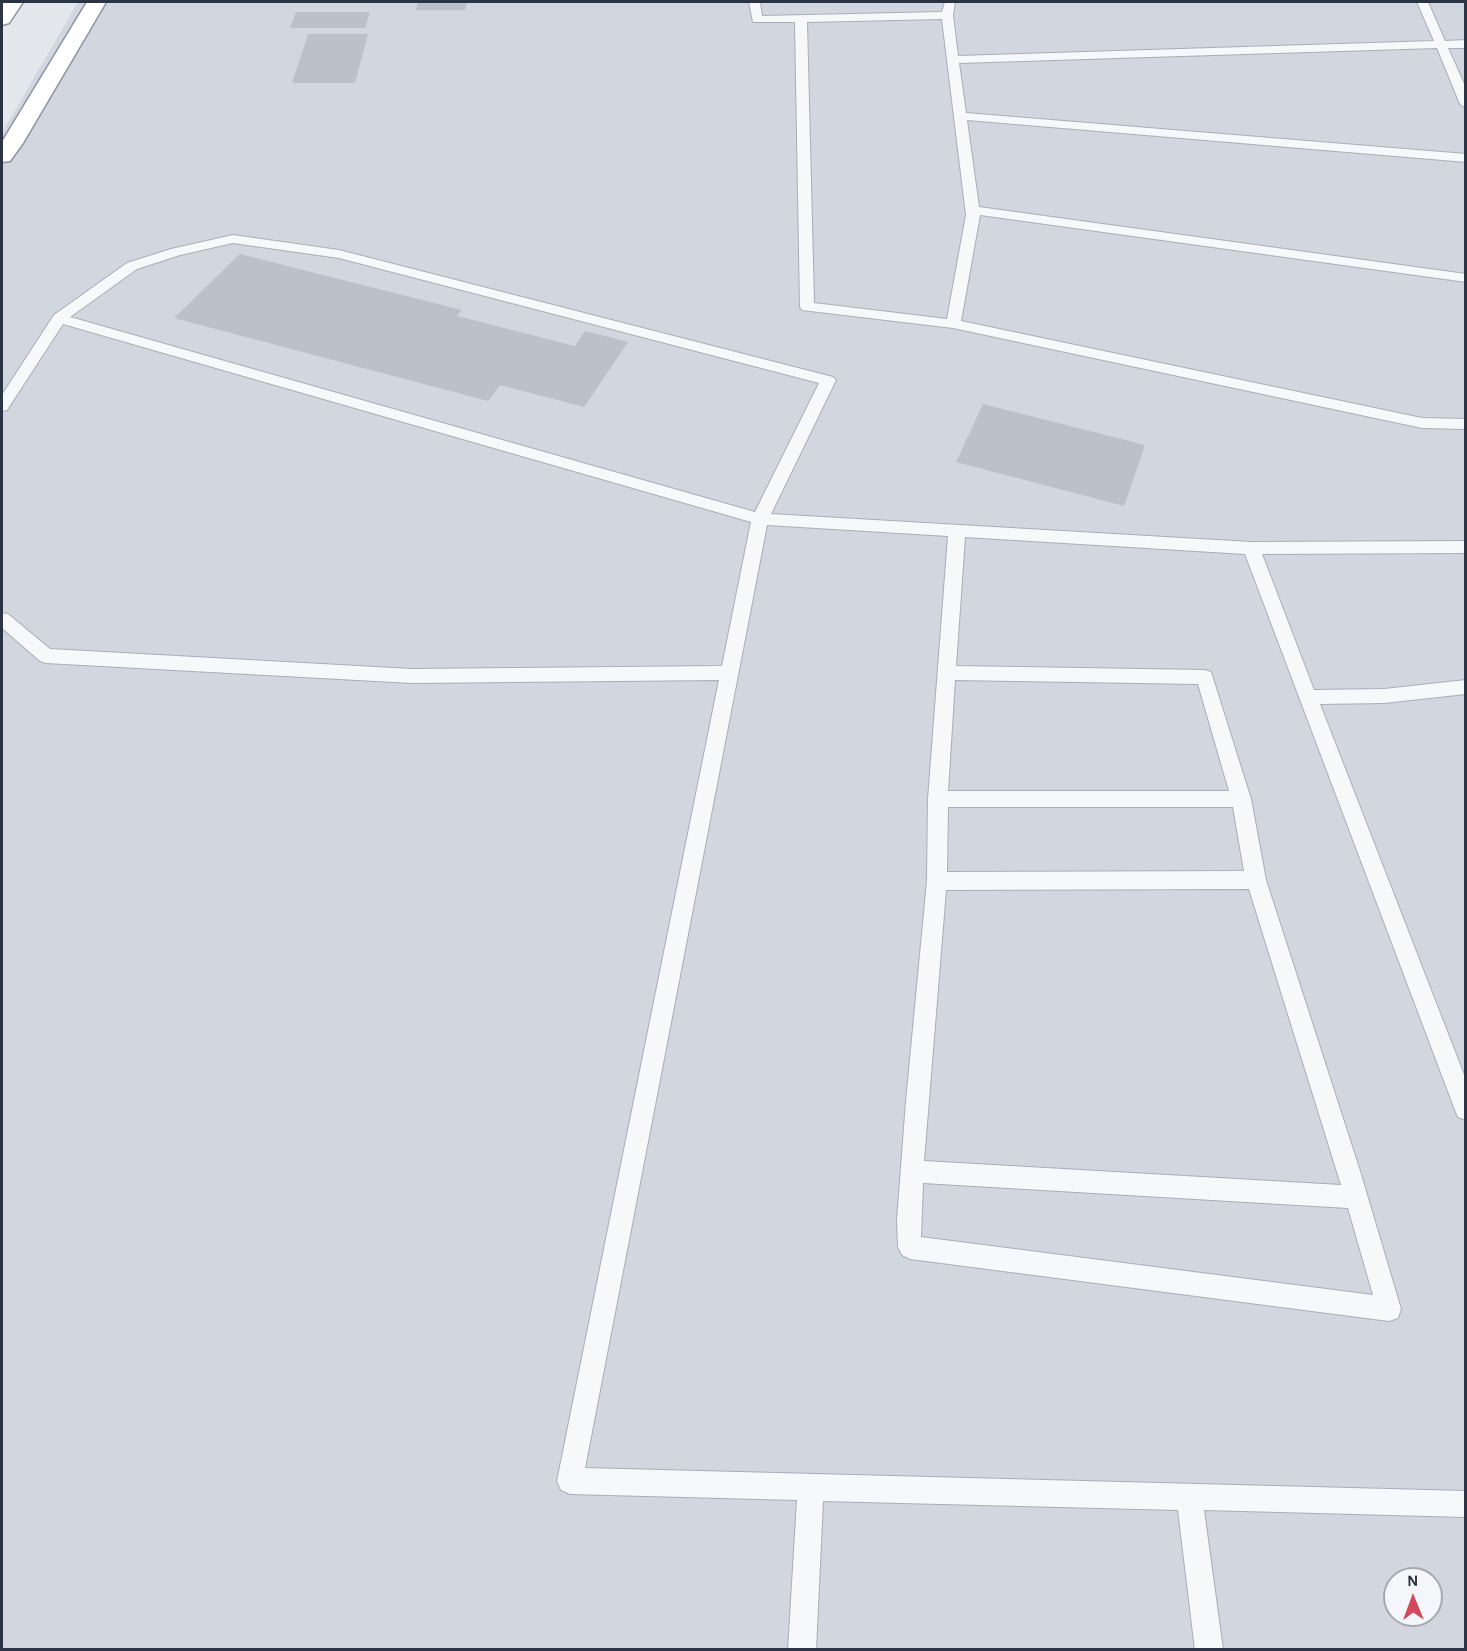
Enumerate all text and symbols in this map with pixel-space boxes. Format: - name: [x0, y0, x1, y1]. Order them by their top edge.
- north arrow: [1383, 1567, 1443, 1627]
- text: N: [1407, 1573, 1418, 1589]

